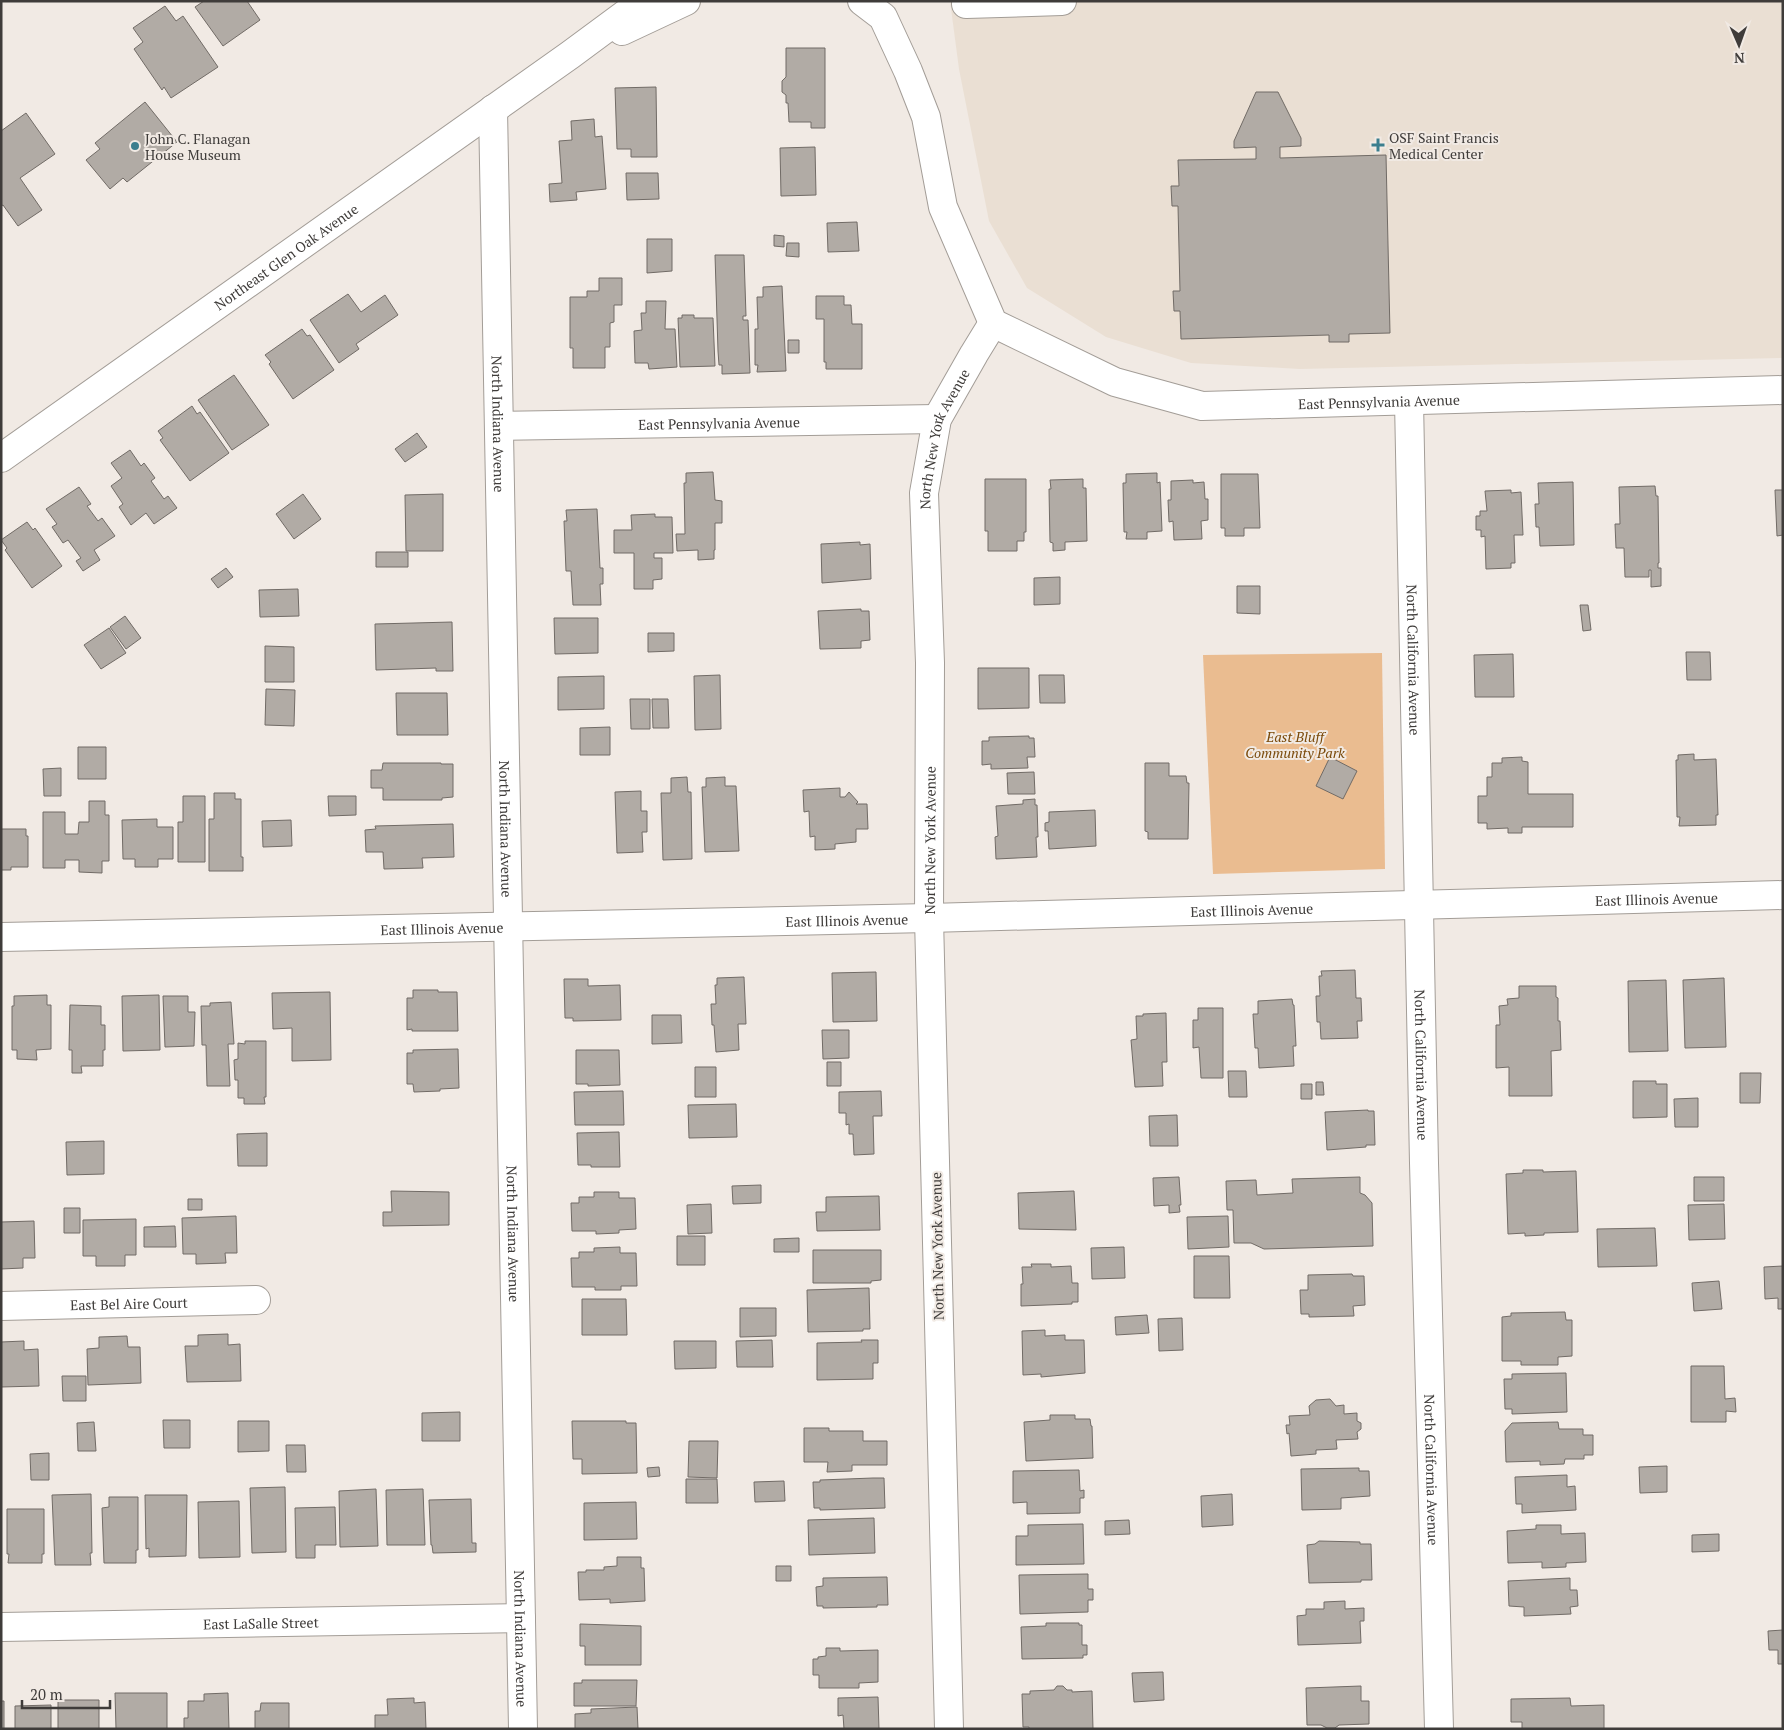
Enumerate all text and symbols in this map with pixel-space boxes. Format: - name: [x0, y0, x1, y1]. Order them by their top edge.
- north arrow: [1714, 20, 1764, 70]
- text: N: [1733, 49, 1745, 68]
- place label: OSF Saint Francis Medical Center: [1389, 128, 1499, 163]
- place label: John C. Flanagan House Museum: [145, 129, 251, 164]
- marker: OSF Saint Francis Medical Center: [1371, 138, 1385, 152]
- marker: John C. Flanagan House Museum: [129, 140, 141, 152]
- street label: Northeast Glen Oak Avenue: [210, 199, 361, 314]
- street label: North Indiana Avenue: [488, 355, 510, 493]
- street label: North New York Avenue: [914, 365, 973, 510]
- street label: East Pennsylvania Avenue: [1298, 389, 1460, 413]
- street label: East Pennsylvania Avenue: [638, 412, 800, 433]
- street label: North California Avenue: [1403, 584, 1425, 736]
- park label: East Bluff Community Park: [1245, 727, 1345, 762]
- street label: North Indiana Avenue: [496, 760, 517, 898]
- street label: North New York Avenue: [920, 766, 939, 914]
- street label: East Illinois Avenue: [1595, 887, 1718, 910]
- street label: East Illinois Avenue: [1190, 898, 1313, 920]
- street label: East Illinois Avenue: [785, 909, 908, 930]
- street label: East Illinois Avenue: [380, 917, 504, 939]
- street label: North California Avenue: [1411, 989, 1433, 1141]
- street label: North Indiana Avenue: [503, 1165, 525, 1302]
- street label: North New York Avenue: [926, 1172, 948, 1320]
- street label: East Bel Aire Court: [70, 1292, 189, 1314]
- street label: North California Avenue: [1421, 1394, 1444, 1546]
- street label: North Indiana Avenue: [511, 1570, 532, 1707]
- street label: East LaSalle Street: [203, 1612, 320, 1633]
- scale bar: [22, 1678, 110, 1710]
- text: 20 m: [30, 1684, 63, 1704]

